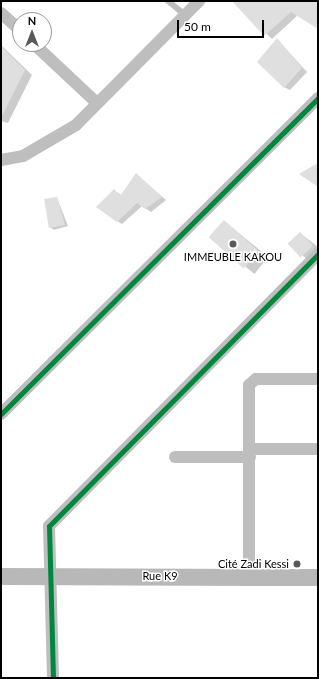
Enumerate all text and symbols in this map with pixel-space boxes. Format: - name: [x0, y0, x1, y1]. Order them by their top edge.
- north arrow: [12, 12, 52, 52]
- scale bar: [179, 12, 266, 38]
- text: N: [28, 14, 36, 27]
- text: 50 m: [184, 19, 211, 34]
- marker: IMMEUBLE KAKOU: [228, 239, 238, 249]
- place label: IMMEUBLE KAKOU: [184, 250, 282, 264]
- place label: Cité Zadi Kessi: [218, 557, 289, 571]
- marker: Cité Zadi Kessi: [292, 559, 302, 569]
- street label: Rue K9: [142, 569, 178, 583]

